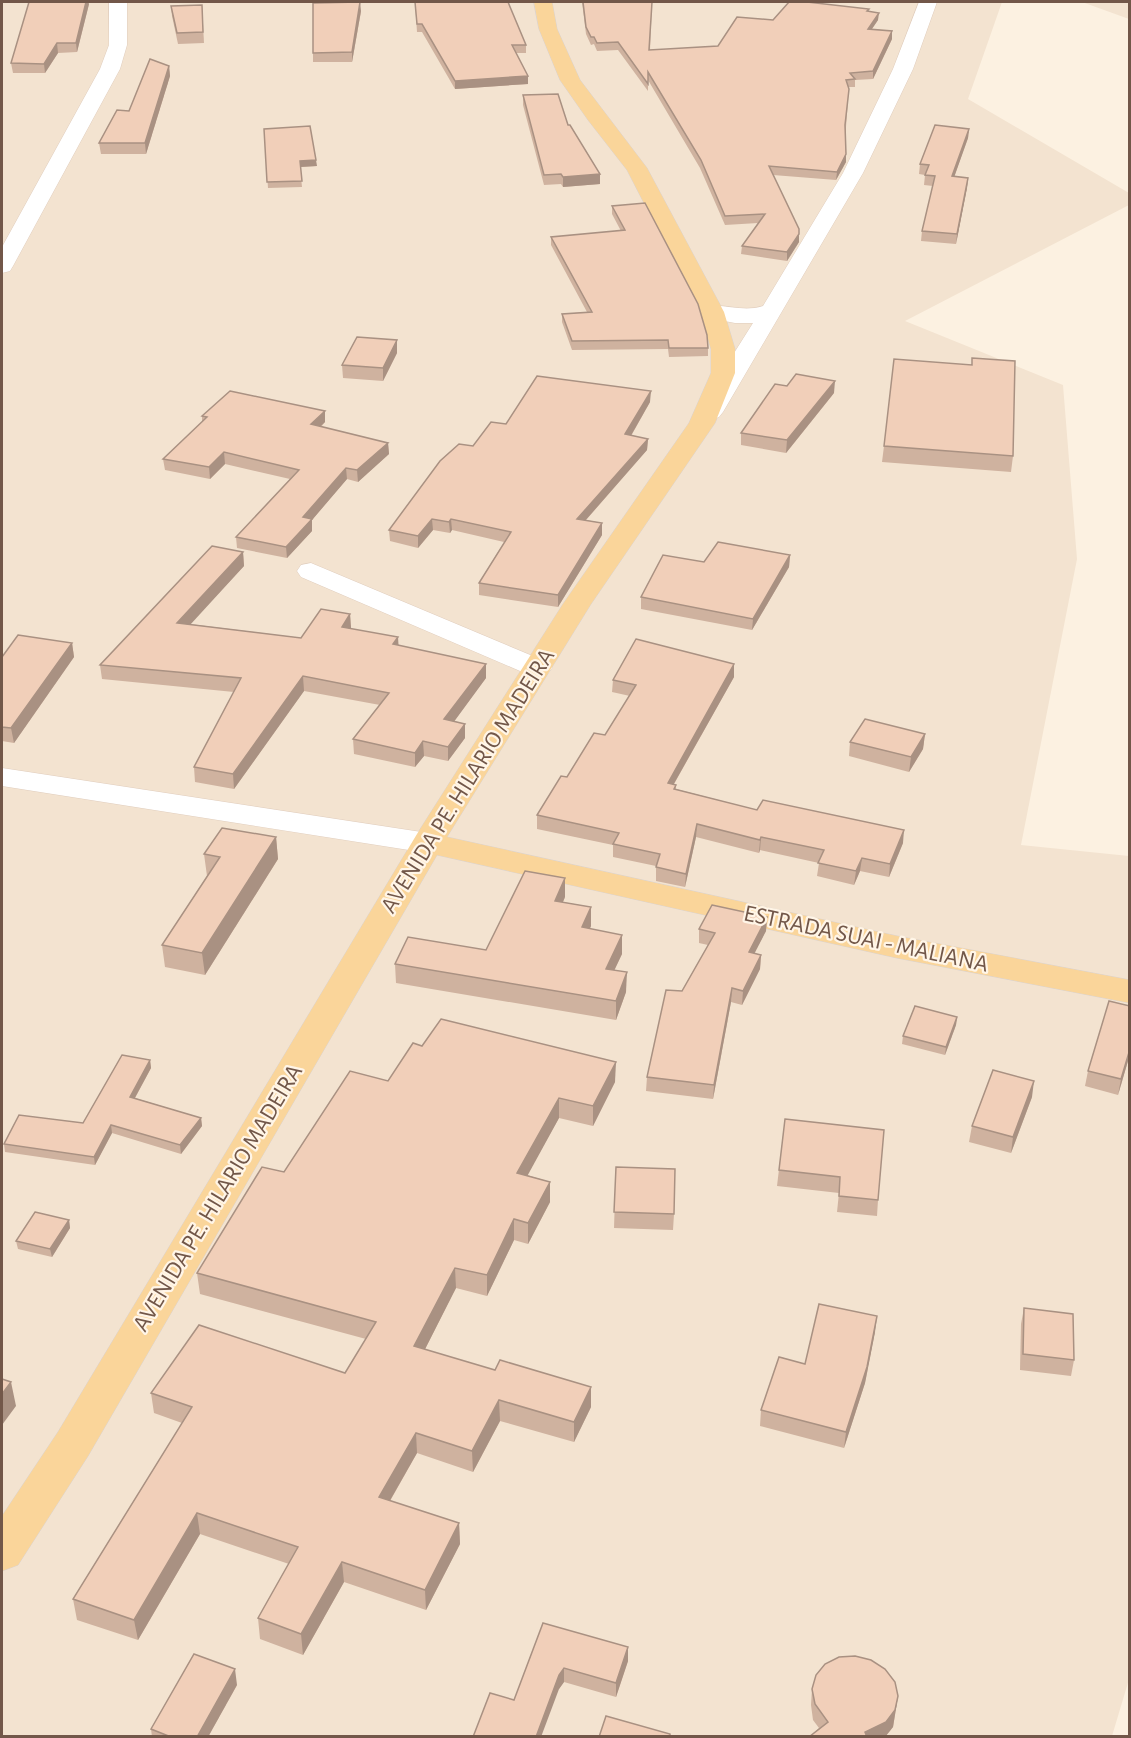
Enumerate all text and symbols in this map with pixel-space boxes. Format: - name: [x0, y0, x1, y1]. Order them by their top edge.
- street label: AVENIDA PE. HILARIO MADEIRA: [377, 645, 559, 917]
- street label: ESTRADA SUAI - MALIANA: [742, 901, 991, 977]
- street label: AVENIDA PE. HILARIO MADEIRA: [129, 1060, 307, 1336]

